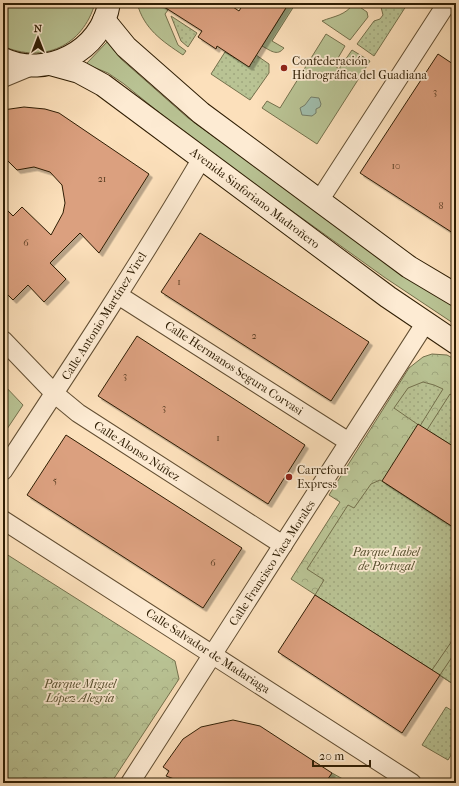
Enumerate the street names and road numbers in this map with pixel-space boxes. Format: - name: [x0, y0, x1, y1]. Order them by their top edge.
- street label: Avenida Sinforiano Madroñero: [187, 144, 323, 251]
- street label: Calle Antonio Martínez Virel: [59, 249, 150, 383]
- street label: Calle Hermanos Segura Corvasi: [162, 318, 306, 418]
- street label: Calle Alonso Núñez: [91, 418, 183, 484]
- street label: Calle Francisco Vaca Morales: [226, 497, 318, 628]
- street label: Calle Salvador de Madariaga: [143, 606, 273, 697]

